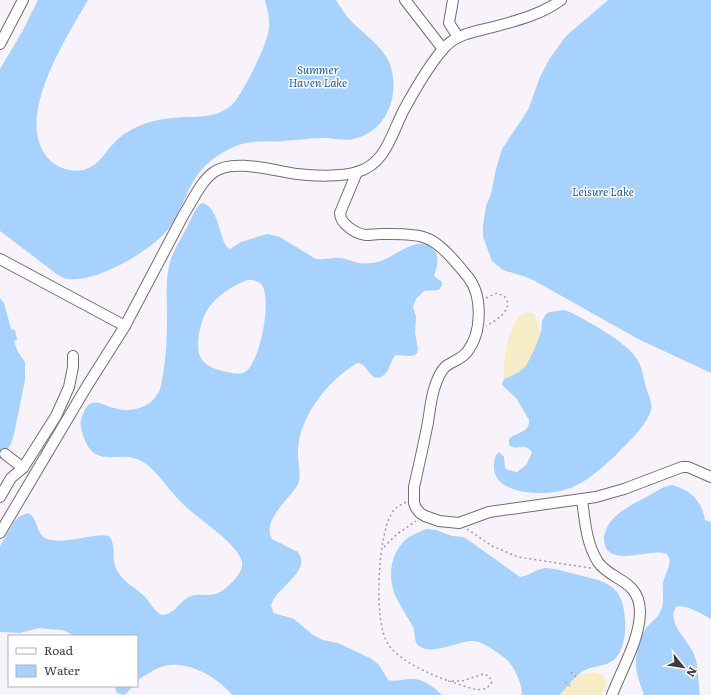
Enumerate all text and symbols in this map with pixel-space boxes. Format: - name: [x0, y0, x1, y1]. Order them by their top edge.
- water label: Summer Haven Lake: [289, 61, 347, 90]
- water label: Leisure Lake: [572, 183, 634, 199]
- legend: [8, 635, 138, 687]
- text: Road: [44, 641, 74, 659]
- north arrow: [663, 647, 703, 687]
- text: Water: [44, 661, 80, 679]
- text: N: [683, 665, 702, 680]

